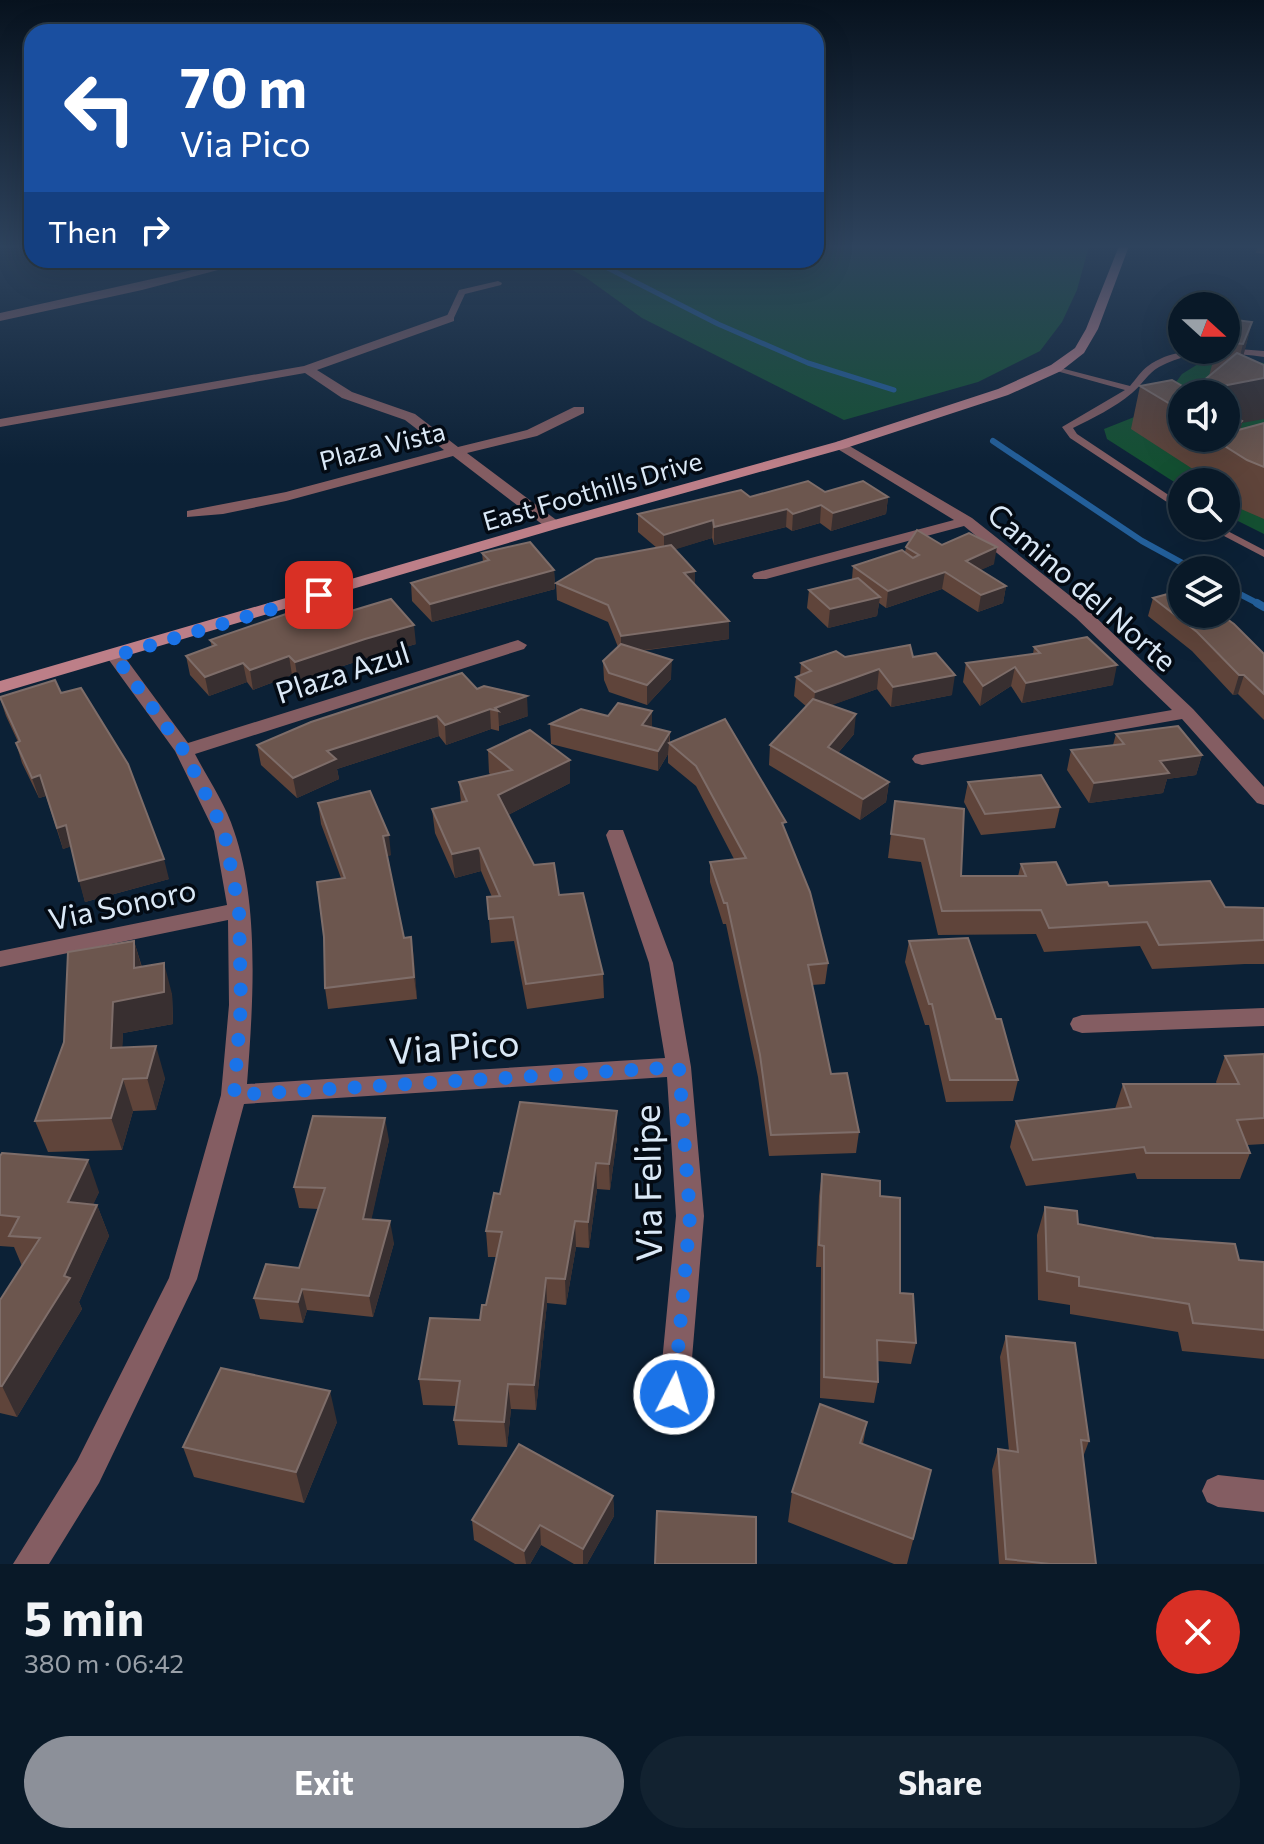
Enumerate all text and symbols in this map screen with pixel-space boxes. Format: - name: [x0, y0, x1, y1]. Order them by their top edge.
- text: 70 m: [180, 51, 307, 120]
- icon: left: [48, 56, 152, 160]
- text: Via Pico: [180, 120, 311, 164]
- icon: right: [133, 208, 177, 252]
- text: Then: [48, 212, 117, 249]
- north arrow: [1168, 292, 1240, 364]
- map controls: [1168, 292, 1240, 628]
- button: sound: [1168, 380, 1240, 452]
- street label: Plaza Vista: [316, 414, 448, 476]
- street label: East Foothills Drive: [479, 444, 705, 536]
- button: search: [1168, 468, 1240, 540]
- street label: Camino del Norte: [981, 494, 1185, 678]
- button: layers: [1168, 556, 1240, 628]
- pin: [285, 561, 353, 629]
- icon: arrive: [297, 573, 341, 617]
- street label: Plaza Azul: [270, 632, 414, 710]
- street label: Via Sonoro: [45, 869, 199, 937]
- street label: Via Pico: [387, 1018, 521, 1072]
- street label: Via Felipe: [623, 1104, 669, 1262]
- position arrow: [632, 1352, 716, 1436]
- text: 5 min: [24, 1587, 144, 1646]
- button: close: [1156, 1590, 1240, 1674]
- text: 380 m · 06:42: [24, 1647, 184, 1678]
- button: Exit: [24, 1736, 624, 1828]
- button: Share: [640, 1736, 1240, 1828]

